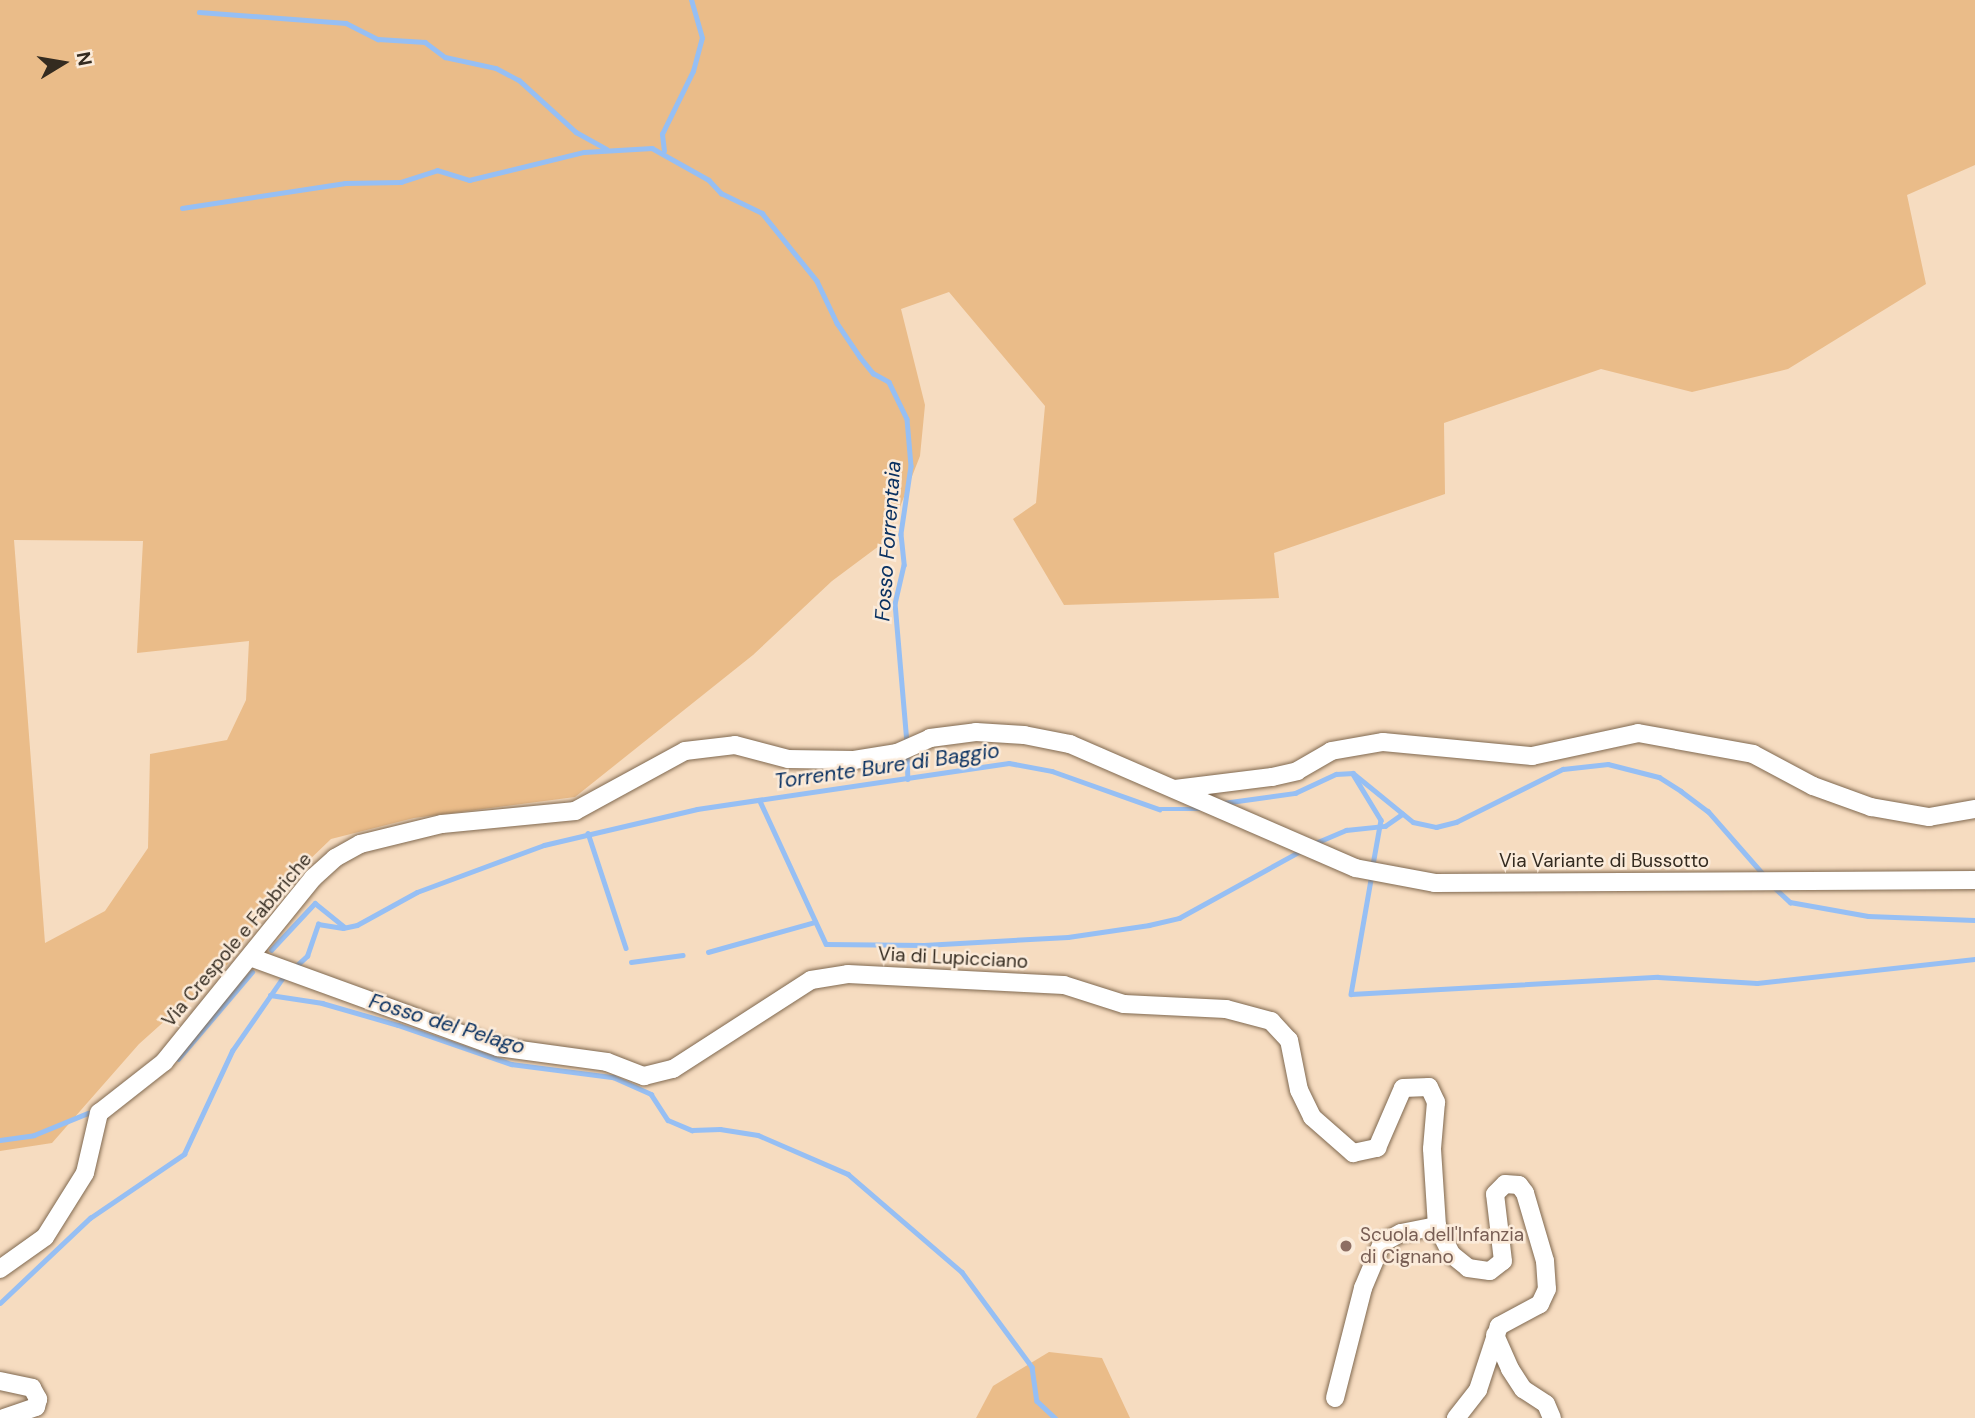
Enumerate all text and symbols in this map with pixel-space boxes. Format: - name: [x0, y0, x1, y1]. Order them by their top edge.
- north arrow: [28, 28, 98, 98]
- text: N: [71, 50, 98, 68]
- water label: Fosso Forrentaia: [870, 460, 906, 622]
- water label: Torrente Bure di Baggio: [773, 738, 1001, 794]
- street label: Via Crespole e Fabbriche: [157, 848, 317, 1032]
- street label: Via Variante di Bussotto: [1499, 850, 1709, 872]
- street label: Via di Lupicciano: [877, 943, 1029, 973]
- water label: Fosso del Pelago: [366, 988, 528, 1060]
- place label: Scuola dell'Infanzia di Cignano: [1360, 1224, 1524, 1268]
- marker: Scuola dell'Infanzia di Cignano: [1338, 1238, 1354, 1254]

